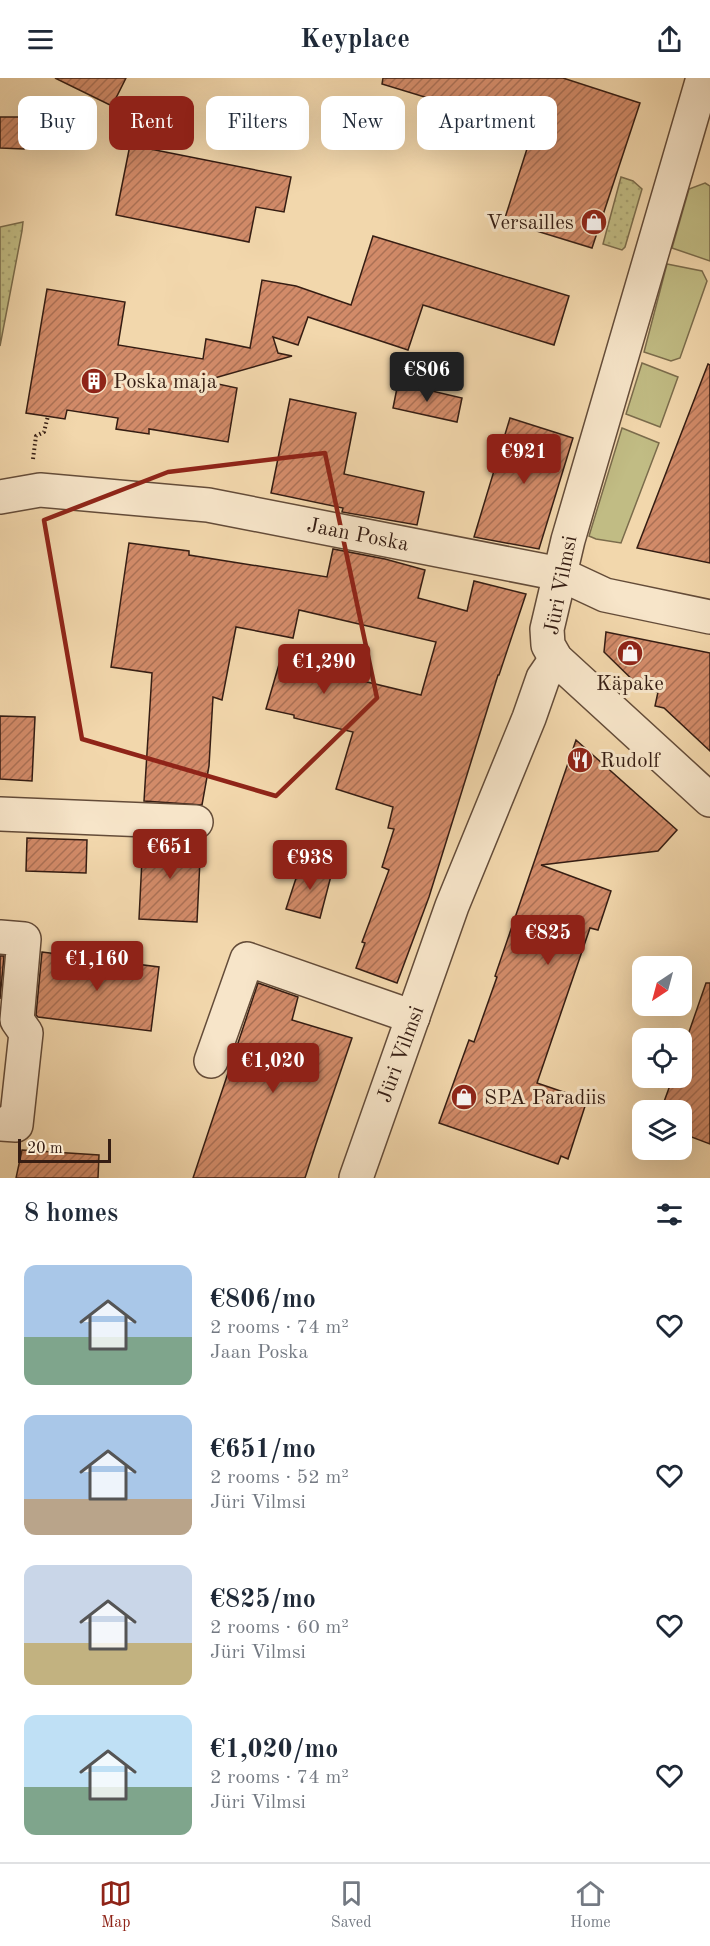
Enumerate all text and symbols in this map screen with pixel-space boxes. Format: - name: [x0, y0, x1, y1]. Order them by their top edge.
- icon: menu: [24, 23, 57, 56]
- icon: share: [653, 23, 686, 56]
- text: Keyplace: [300, 26, 410, 53]
- chip: Buy: [18, 96, 97, 150]
- chip: Rent: [109, 96, 194, 150]
- chip: Filters: [206, 96, 309, 150]
- chip: New: [321, 96, 405, 150]
- chip: Apartment: [417, 96, 557, 150]
- shop icon: Versailles: [579, 207, 609, 237]
- place label: Versailles: [486, 213, 574, 234]
- pin: €806: [391, 352, 463, 403]
- text: €806: [404, 361, 450, 381]
- building icon: Poska maja: [79, 366, 109, 396]
- place label: Poska maja: [113, 372, 217, 393]
- pin: €921: [488, 434, 560, 485]
- text: €921: [501, 443, 547, 463]
- street label: Jaan Poska: [305, 515, 410, 556]
- street label: Jüri Vilmsi: [542, 534, 581, 637]
- shop icon: Käpake: [615, 638, 645, 668]
- pin: €1,290: [275, 644, 373, 695]
- text: €1,290: [292, 653, 356, 673]
- place label: Käpake: [596, 674, 664, 695]
- restaurant icon: Rudolf: [565, 745, 595, 775]
- place label: Rudolf: [600, 751, 661, 772]
- pin: €651: [134, 829, 206, 880]
- text: €651: [147, 838, 193, 858]
- pin: €938: [274, 840, 346, 891]
- text: €938: [287, 849, 333, 869]
- pin: €825: [512, 915, 584, 966]
- text: €825: [525, 924, 571, 944]
- pin: €1,160: [48, 941, 146, 992]
- text: €1,160: [65, 950, 129, 970]
- north arrow: [632, 956, 692, 1016]
- map controls: [632, 956, 692, 1160]
- street label: Jüri Vilmsi: [374, 1004, 429, 1105]
- button: locate: [632, 1028, 692, 1088]
- pin: €1,020: [224, 1043, 322, 1094]
- text: €1,020: [241, 1052, 305, 1072]
- shop icon: SPA Paradiis: [449, 1082, 479, 1112]
- place label: SPA Paradiis: [484, 1088, 606, 1109]
- button: layers: [632, 1100, 692, 1160]
- scale bar: [18, 1136, 111, 1164]
- text: 20 m: [27, 1141, 63, 1157]
- icon: filters: [653, 1198, 686, 1231]
- text: 8 homes: [24, 1201, 118, 1227]
- text: €806/mo: [210, 1287, 316, 1313]
- icon: home: [72, 1289, 144, 1361]
- icon: heart: [653, 1309, 686, 1342]
- text: 2 rooms · 74 m²: [210, 1318, 349, 1338]
- text: Jaan Poska: [210, 1343, 308, 1363]
- text: €651/mo: [210, 1437, 316, 1463]
- icon: home: [72, 1439, 144, 1511]
- icon: heart: [653, 1459, 686, 1492]
- text: 2 rooms · 52 m²: [210, 1468, 349, 1488]
- text: Jüri Vilmsi: [210, 1493, 306, 1513]
- text: €825/mo: [210, 1587, 316, 1613]
- icon: home: [72, 1589, 144, 1661]
- icon: heart: [653, 1609, 686, 1642]
- text: 2 rooms · 60 m²: [210, 1618, 349, 1638]
- text: Jüri Vilmsi: [210, 1643, 306, 1663]
- text: €1,020/mo: [210, 1737, 338, 1763]
- icon: home: [72, 1739, 144, 1811]
- icon: heart: [653, 1759, 686, 1792]
- text: 2 rooms · 74 m²: [210, 1768, 349, 1788]
- text: Jüri Vilmsi: [210, 1793, 306, 1813]
- tab: Map: [99, 1877, 132, 1933]
- tab: Saved: [331, 1877, 372, 1933]
- tab: Home: [570, 1877, 611, 1933]

